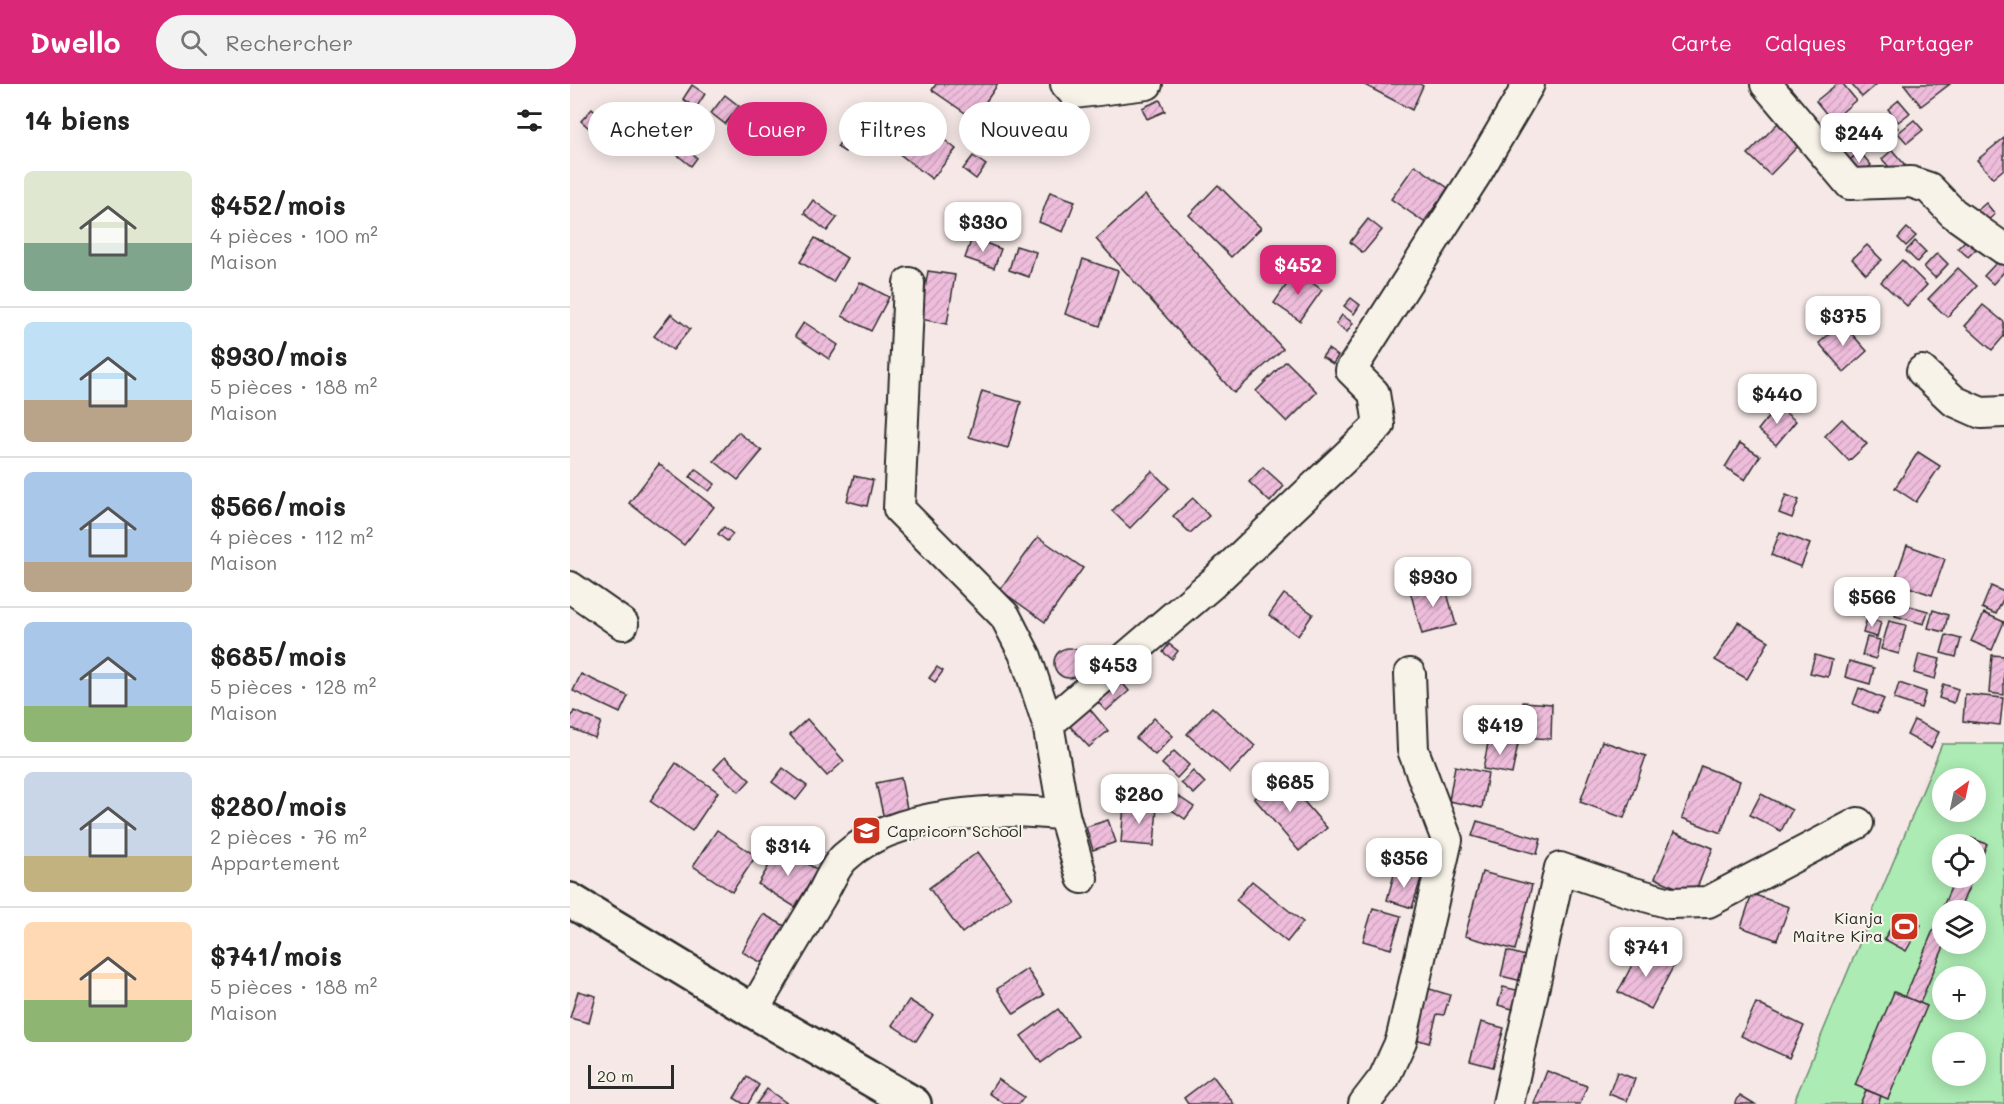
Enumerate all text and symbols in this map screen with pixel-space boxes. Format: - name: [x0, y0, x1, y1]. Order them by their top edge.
- search box: [156, 15, 576, 69]
- text: Dwello: [30, 24, 120, 60]
- icon: search: [177, 26, 210, 59]
- text: Rechercher: [225, 28, 353, 57]
- text: Carte: [1671, 29, 1732, 56]
- text: Calques: [1765, 29, 1847, 56]
- text: Partager: [1880, 29, 1974, 56]
- chip: Acheter: [588, 102, 715, 156]
- chip: Louer: [727, 102, 827, 156]
- chip: Filtres: [839, 102, 947, 156]
- chip: Nouveau: [959, 102, 1090, 156]
- text: 14 biens: [24, 103, 130, 137]
- icon: filters: [513, 104, 546, 137]
- pin: $244: [1823, 113, 1895, 164]
- text: $244: [1835, 119, 1883, 145]
- text: $452/mois: [210, 188, 346, 222]
- icon: home: [72, 195, 144, 267]
- pin: $330: [947, 202, 1019, 253]
- text: $330: [958, 208, 1008, 234]
- text: 4 pièces · 100 m²: [210, 222, 378, 248]
- pin: $452: [1262, 245, 1334, 296]
- text: Maison: [210, 248, 277, 274]
- text: $452: [1274, 251, 1322, 277]
- pin: $375: [1807, 296, 1879, 347]
- text: $375: [1819, 302, 1867, 328]
- text: $930/mois: [210, 339, 348, 373]
- icon: home: [72, 346, 144, 418]
- text: 5 pièces · 188 m²: [210, 373, 377, 399]
- pin: $440: [1741, 374, 1813, 425]
- text: $440: [1752, 380, 1802, 406]
- text: Maison: [210, 399, 277, 425]
- text: $566/mois: [210, 489, 346, 523]
- icon: home: [72, 496, 144, 568]
- text: 4 pièces · 112 m²: [210, 523, 373, 549]
- text: Maison: [210, 549, 277, 575]
- pin: $930: [1397, 557, 1469, 608]
- text: $930: [1408, 563, 1458, 589]
- pin: $566: [1836, 577, 1908, 628]
- text: $566: [1848, 583, 1896, 609]
- text: $685/mois: [210, 639, 347, 673]
- pin: $453: [1077, 645, 1149, 696]
- icon: home: [72, 646, 144, 718]
- text: $453: [1089, 651, 1137, 677]
- text: 5 pièces · 128 m²: [210, 673, 376, 699]
- text: Maison: [210, 699, 277, 725]
- pin: $419: [1464, 705, 1536, 756]
- text: $419: [1477, 711, 1523, 737]
- pin: $685: [1254, 762, 1326, 813]
- text: $685: [1266, 768, 1314, 794]
- north arrow: [1932, 768, 1986, 822]
- map controls: [1932, 768, 1986, 1086]
- pin: $280: [1103, 774, 1175, 825]
- text: $280: [1115, 780, 1163, 806]
- text: $280/mois: [210, 789, 347, 823]
- icon: home: [72, 796, 144, 868]
- school or university icon: Capricorn School: [850, 815, 882, 847]
- place label: Capricorn School: [887, 820, 1023, 841]
- text: 2 pièces · 76 m²: [210, 823, 367, 849]
- pin: $314: [752, 826, 824, 877]
- text: $314: [765, 832, 811, 858]
- button: locate: [1932, 834, 1986, 888]
- pin: $356: [1368, 838, 1440, 889]
- text: $356: [1380, 844, 1428, 870]
- text: Appartement: [210, 849, 340, 875]
- button: layers: [1932, 900, 1986, 954]
- place label: Kianja Maitre Kira: [1793, 907, 1883, 946]
- sports icon: Kianja Maitre Kira: [1888, 911, 1920, 943]
- pin: $741: [1610, 927, 1682, 978]
- text: $741: [1623, 933, 1669, 959]
- text: $741/mois: [210, 939, 342, 973]
- icon: home: [72, 946, 144, 1018]
- button: +: [1932, 966, 1986, 1020]
- text: 5 pièces · 188 m²: [210, 973, 377, 999]
- text: Maison: [210, 999, 277, 1025]
- button: −: [1932, 1032, 1986, 1086]
- scale bar: [588, 1062, 674, 1090]
- text: 20 m: [597, 1065, 634, 1086]

